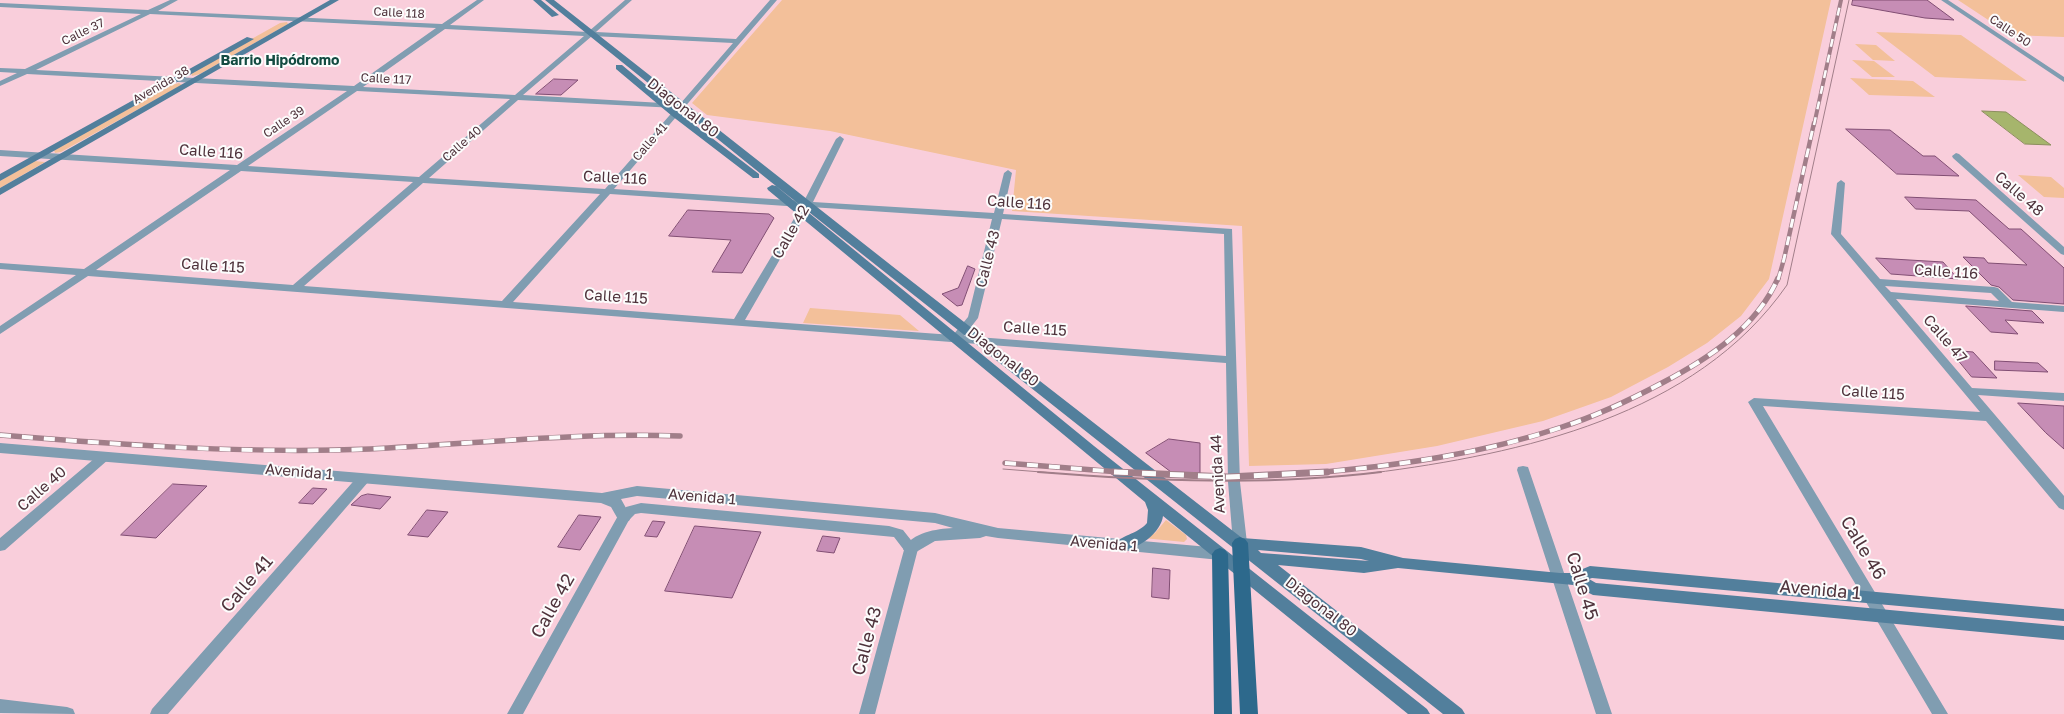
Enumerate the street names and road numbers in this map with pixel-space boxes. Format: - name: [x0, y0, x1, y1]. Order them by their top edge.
- street label: Calle 118: [373, 4, 425, 22]
- street label: Calle 50: [1987, 12, 2033, 50]
- street label: Calle 37: [59, 15, 107, 49]
- street label: Avenida 38: [130, 63, 192, 107]
- street label: Calle 117: [360, 70, 412, 88]
- street label: Diagonal 80: [644, 74, 722, 142]
- street label: Calle 39: [261, 103, 307, 141]
- street label: Calle 41: [630, 120, 670, 164]
- street label: Calle 40: [439, 123, 485, 165]
- street label: Calle 116: [178, 141, 244, 163]
- street label: Calle 116: [582, 167, 648, 189]
- street label: Calle 48: [1991, 168, 2047, 220]
- street label: Calle 116: [986, 192, 1052, 214]
- street label: Calle 42: [769, 202, 813, 262]
- street label: Calle 43: [972, 228, 1004, 290]
- street label: Calle 115: [181, 255, 245, 277]
- street label: Calle 116: [1913, 261, 1979, 283]
- street label: Calle 115: [584, 286, 648, 308]
- street label: Calle 47: [1919, 311, 1971, 367]
- street label: Calle 115: [1003, 318, 1067, 340]
- street label: Diagonal 80: [964, 323, 1042, 391]
- street label: Calle 115: [1841, 382, 1905, 404]
- street label: Avenida 44: [1207, 434, 1229, 514]
- street label: Avenida 1: [264, 460, 334, 484]
- street label: Calle 40: [14, 463, 70, 515]
- street label: Avenida 1: [667, 485, 737, 509]
- street label: Calle 46: [1836, 512, 1890, 584]
- street label: Avenida 1: [1069, 532, 1139, 556]
- street label: Calle 45: [1561, 549, 1603, 623]
- street label: Calle 41: [216, 551, 278, 617]
- street label: Calle 42: [527, 570, 579, 642]
- street label: Diagonal 80: [1282, 573, 1360, 641]
- street label: Avenida 1: [1778, 576, 1862, 604]
- street label: Calle 43: [847, 604, 887, 678]

